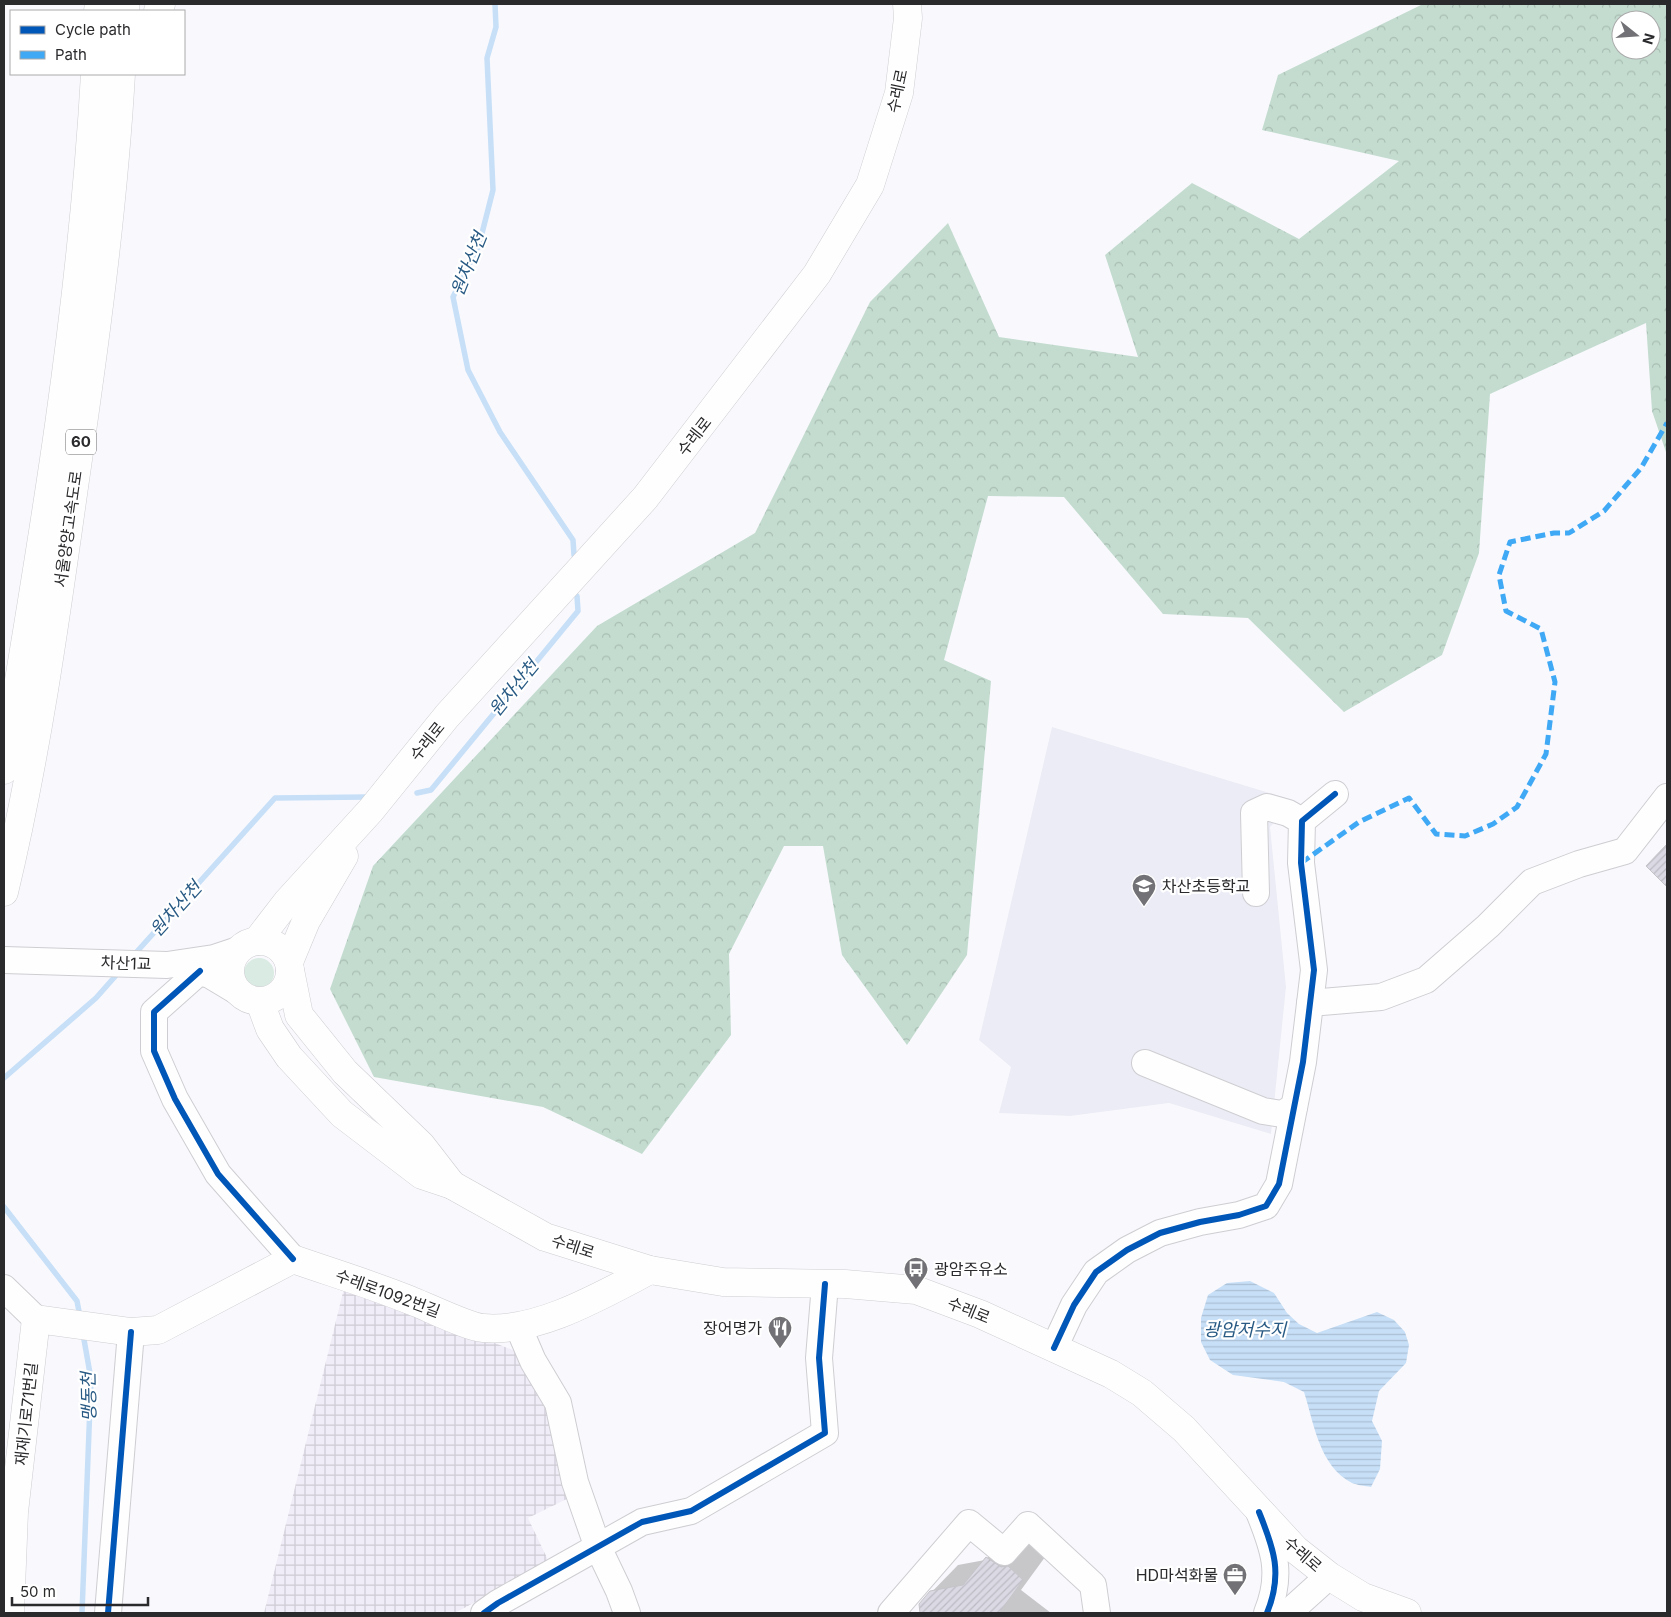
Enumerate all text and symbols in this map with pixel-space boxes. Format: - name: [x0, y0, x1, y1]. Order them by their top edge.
- legend: [10, 10, 185, 75]
- north arrow: [1611, 10, 1661, 60]
- text: Cycle path: [55, 20, 131, 39]
- text: N: [1639, 31, 1659, 47]
- text: Path: [55, 45, 87, 64]
- street label: 수레로: [883, 67, 911, 115]
- water label: 원차산천: [446, 227, 492, 298]
- street label: 수레로: [673, 412, 716, 460]
- road number: 60: [66, 430, 96, 454]
- street label: 서울양양고속도로: [50, 469, 86, 589]
- water label: 원차산천: [485, 653, 544, 720]
- street label: 수레로: [405, 717, 449, 764]
- school or university icon: 차산초등학교: [1131, 873, 1157, 907]
- water label: 원차산천: [146, 875, 207, 940]
- place label: 차산초등학교: [1162, 876, 1250, 896]
- street label: 차산1교: [100, 952, 152, 974]
- street label: 수레로: [549, 1230, 597, 1262]
- bus stop icon: 광암주유소: [903, 1256, 929, 1290]
- place label: 광암주유소: [934, 1259, 1008, 1279]
- street label: 수레로1092번길: [333, 1265, 443, 1321]
- street label: 수레로: [945, 1292, 993, 1328]
- restaurant icon: 장어명가: [767, 1315, 793, 1349]
- place label: 장어명가: [703, 1318, 762, 1338]
- water label: 광암저수지: [1204, 1319, 1288, 1340]
- street label: 재재기로71번길: [11, 1361, 41, 1467]
- water label: 맹동천: [78, 1370, 99, 1422]
- street label: 수레로: [1280, 1532, 1326, 1576]
- office icon: HD마석화물: [1222, 1562, 1248, 1596]
- place label: HD마석화물: [1136, 1565, 1218, 1585]
- scale bar: [12, 1574, 149, 1606]
- text: 50 m: [20, 1582, 56, 1601]

